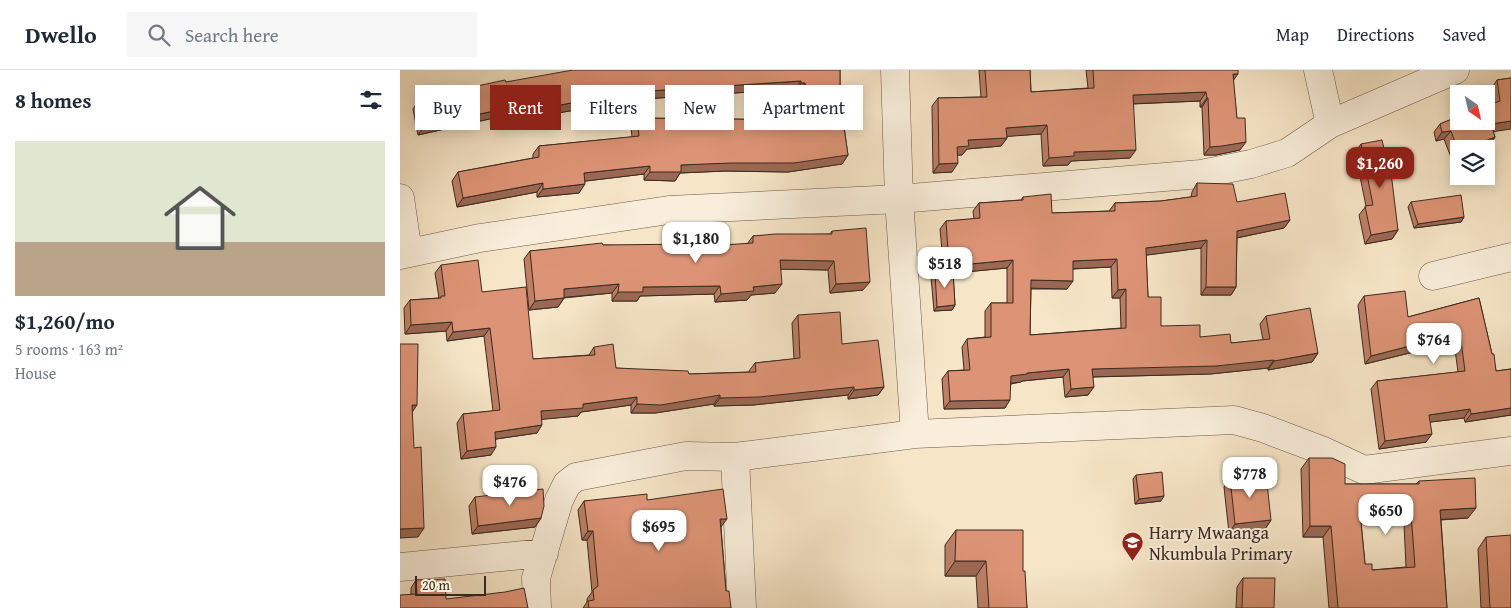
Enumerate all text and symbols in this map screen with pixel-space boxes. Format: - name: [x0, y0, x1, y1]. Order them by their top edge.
- search box: [127, 12, 477, 57]
- text: Dwello: [25, 17, 97, 52]
- icon: search: [145, 21, 173, 49]
- text: Search here: [185, 21, 279, 49]
- text: Map: [1276, 21, 1309, 48]
- text: Directions: [1337, 21, 1414, 48]
- text: Saved: [1442, 21, 1486, 48]
- text: 8 homes: [15, 85, 91, 116]
- chip: Buy: [415, 85, 480, 130]
- chip: Rent: [490, 85, 561, 130]
- chip: Filters: [571, 85, 655, 130]
- chip: New: [665, 85, 734, 130]
- chip: Apartment: [744, 85, 863, 130]
- north arrow: [1450, 85, 1495, 130]
- map controls: [1450, 85, 1495, 185]
- icon: filters: [357, 86, 385, 114]
- button: layers: [1450, 140, 1495, 185]
- pin: $1,260: [1339, 146, 1421, 189]
- text: $1,260: [1357, 151, 1403, 175]
- icon: home: [155, 173, 245, 263]
- pin: $1,180: [655, 222, 737, 264]
- text: $1,180: [673, 226, 719, 250]
- pin: $518: [915, 246, 975, 289]
- text: $518: [928, 251, 962, 275]
- text: $1,260/mo: [15, 306, 115, 337]
- pin: $764: [1404, 322, 1464, 365]
- text: $764: [1417, 327, 1451, 351]
- text: 5 rooms · 163 m²: [15, 337, 123, 361]
- text: House: [15, 361, 56, 385]
- pin: $778: [1220, 456, 1280, 499]
- text: $778: [1233, 461, 1267, 485]
- pin: $476: [480, 464, 540, 507]
- text: $476: [493, 469, 527, 493]
- pin: $650: [1356, 494, 1416, 536]
- text: $650: [1369, 498, 1403, 522]
- pin: $695: [629, 510, 689, 552]
- text: $695: [642, 514, 676, 538]
- place label: Harry Mwaanga Nkumbula Primary: [1149, 519, 1293, 567]
- school or university icon: Harry Mwaanga Nkumbula Primary: [1121, 530, 1145, 561]
- scale bar: [415, 573, 486, 596]
- text: 20 m: [422, 575, 450, 595]

